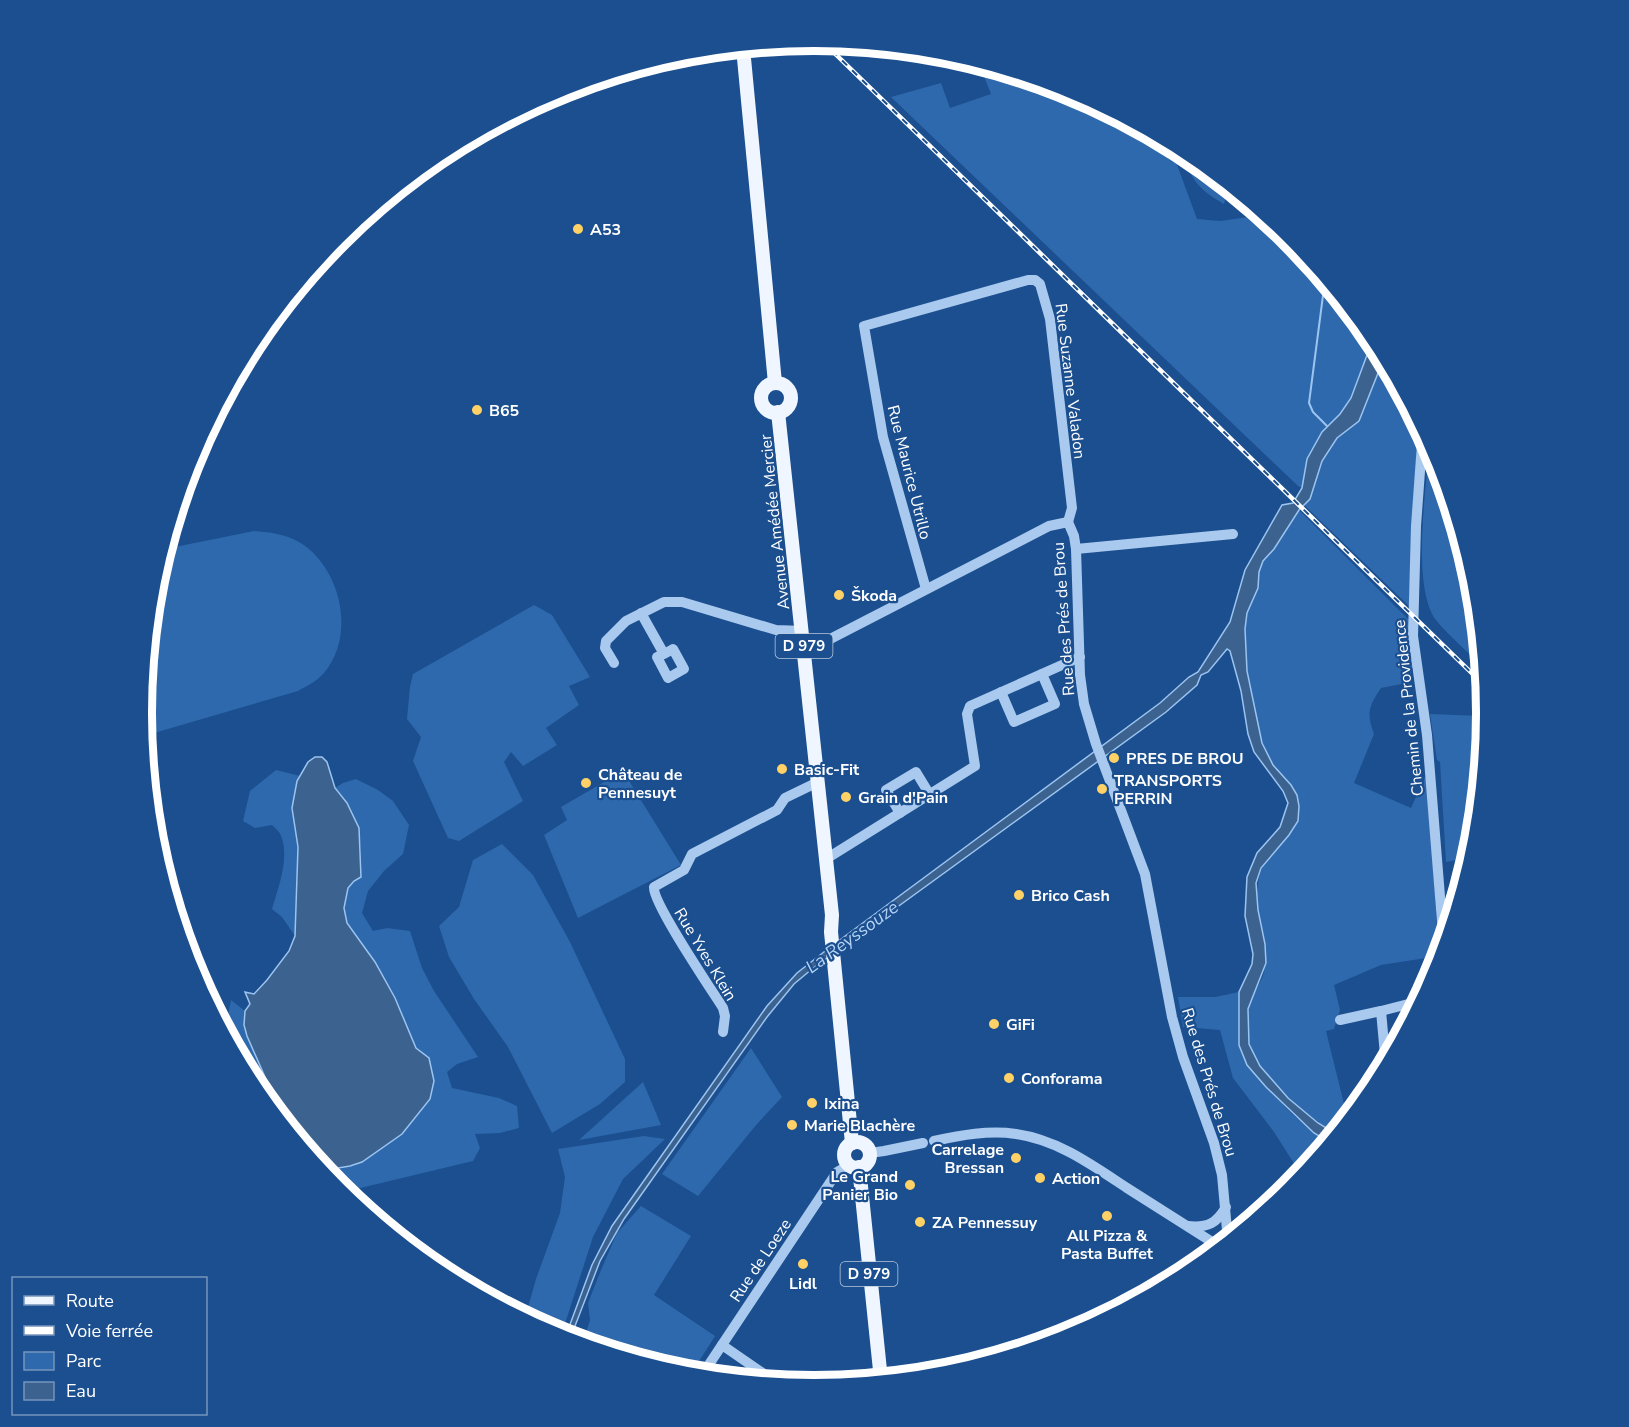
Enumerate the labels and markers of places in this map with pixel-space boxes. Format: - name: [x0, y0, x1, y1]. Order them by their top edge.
- place label: A53: [590, 219, 621, 241]
- marker: A53: [571, 222, 585, 236]
- place label: B65: [489, 400, 519, 422]
- marker: B65: [470, 403, 484, 417]
- place label: Škoda: [851, 585, 897, 607]
- marker: Škoda: [832, 588, 846, 602]
- place label: PRES DE BROU: [1126, 748, 1244, 770]
- marker: PRES DE BROU: [1107, 751, 1121, 765]
- place label: Basic-Fit: [794, 759, 860, 781]
- marker: Basic-Fit: [775, 762, 789, 776]
- place label: Château de Pennesuyt: [598, 764, 683, 804]
- place label: TRANSPORTS PERRIN: [1114, 770, 1222, 810]
- marker: Château de Pennesuyt: [579, 776, 593, 790]
- marker: TRANSPORTS PERRIN: [1095, 782, 1109, 796]
- place label: Grain d'Pain: [858, 787, 948, 809]
- marker: Grain d'Pain: [839, 790, 853, 804]
- place label: Brico Cash: [1031, 885, 1110, 907]
- marker: Brico Cash: [1012, 888, 1026, 902]
- place label: GiFi: [1006, 1014, 1035, 1036]
- marker: GiFi: [987, 1017, 1001, 1031]
- place label: Conforama: [1021, 1068, 1102, 1090]
- marker: Conforama: [1002, 1071, 1016, 1085]
- place label: Ixina: [824, 1093, 859, 1115]
- marker: Ixina: [805, 1096, 819, 1110]
- place label: Marie Blachère: [804, 1115, 916, 1137]
- marker: Marie Blachère: [785, 1118, 799, 1132]
- place label: Carrelage Bressan: [931, 1139, 1004, 1179]
- marker: Carrelage Bressan: [1009, 1151, 1023, 1165]
- place label: Le Grand Panier Bio: [822, 1166, 898, 1206]
- place label: Action: [1052, 1168, 1100, 1190]
- marker: Action: [1033, 1171, 1047, 1185]
- marker: Le Grand Panier Bio: [903, 1178, 917, 1192]
- marker: All Pizza & Pasta Buffet: [1100, 1209, 1114, 1223]
- place label: ZA Pennessuy: [932, 1212, 1038, 1234]
- marker: ZA Pennessuy: [913, 1215, 927, 1229]
- place label: All Pizza & Pasta Buffet: [1061, 1225, 1154, 1265]
- marker: Lidl: [796, 1257, 810, 1271]
- place label: Lidl: [789, 1273, 817, 1295]

